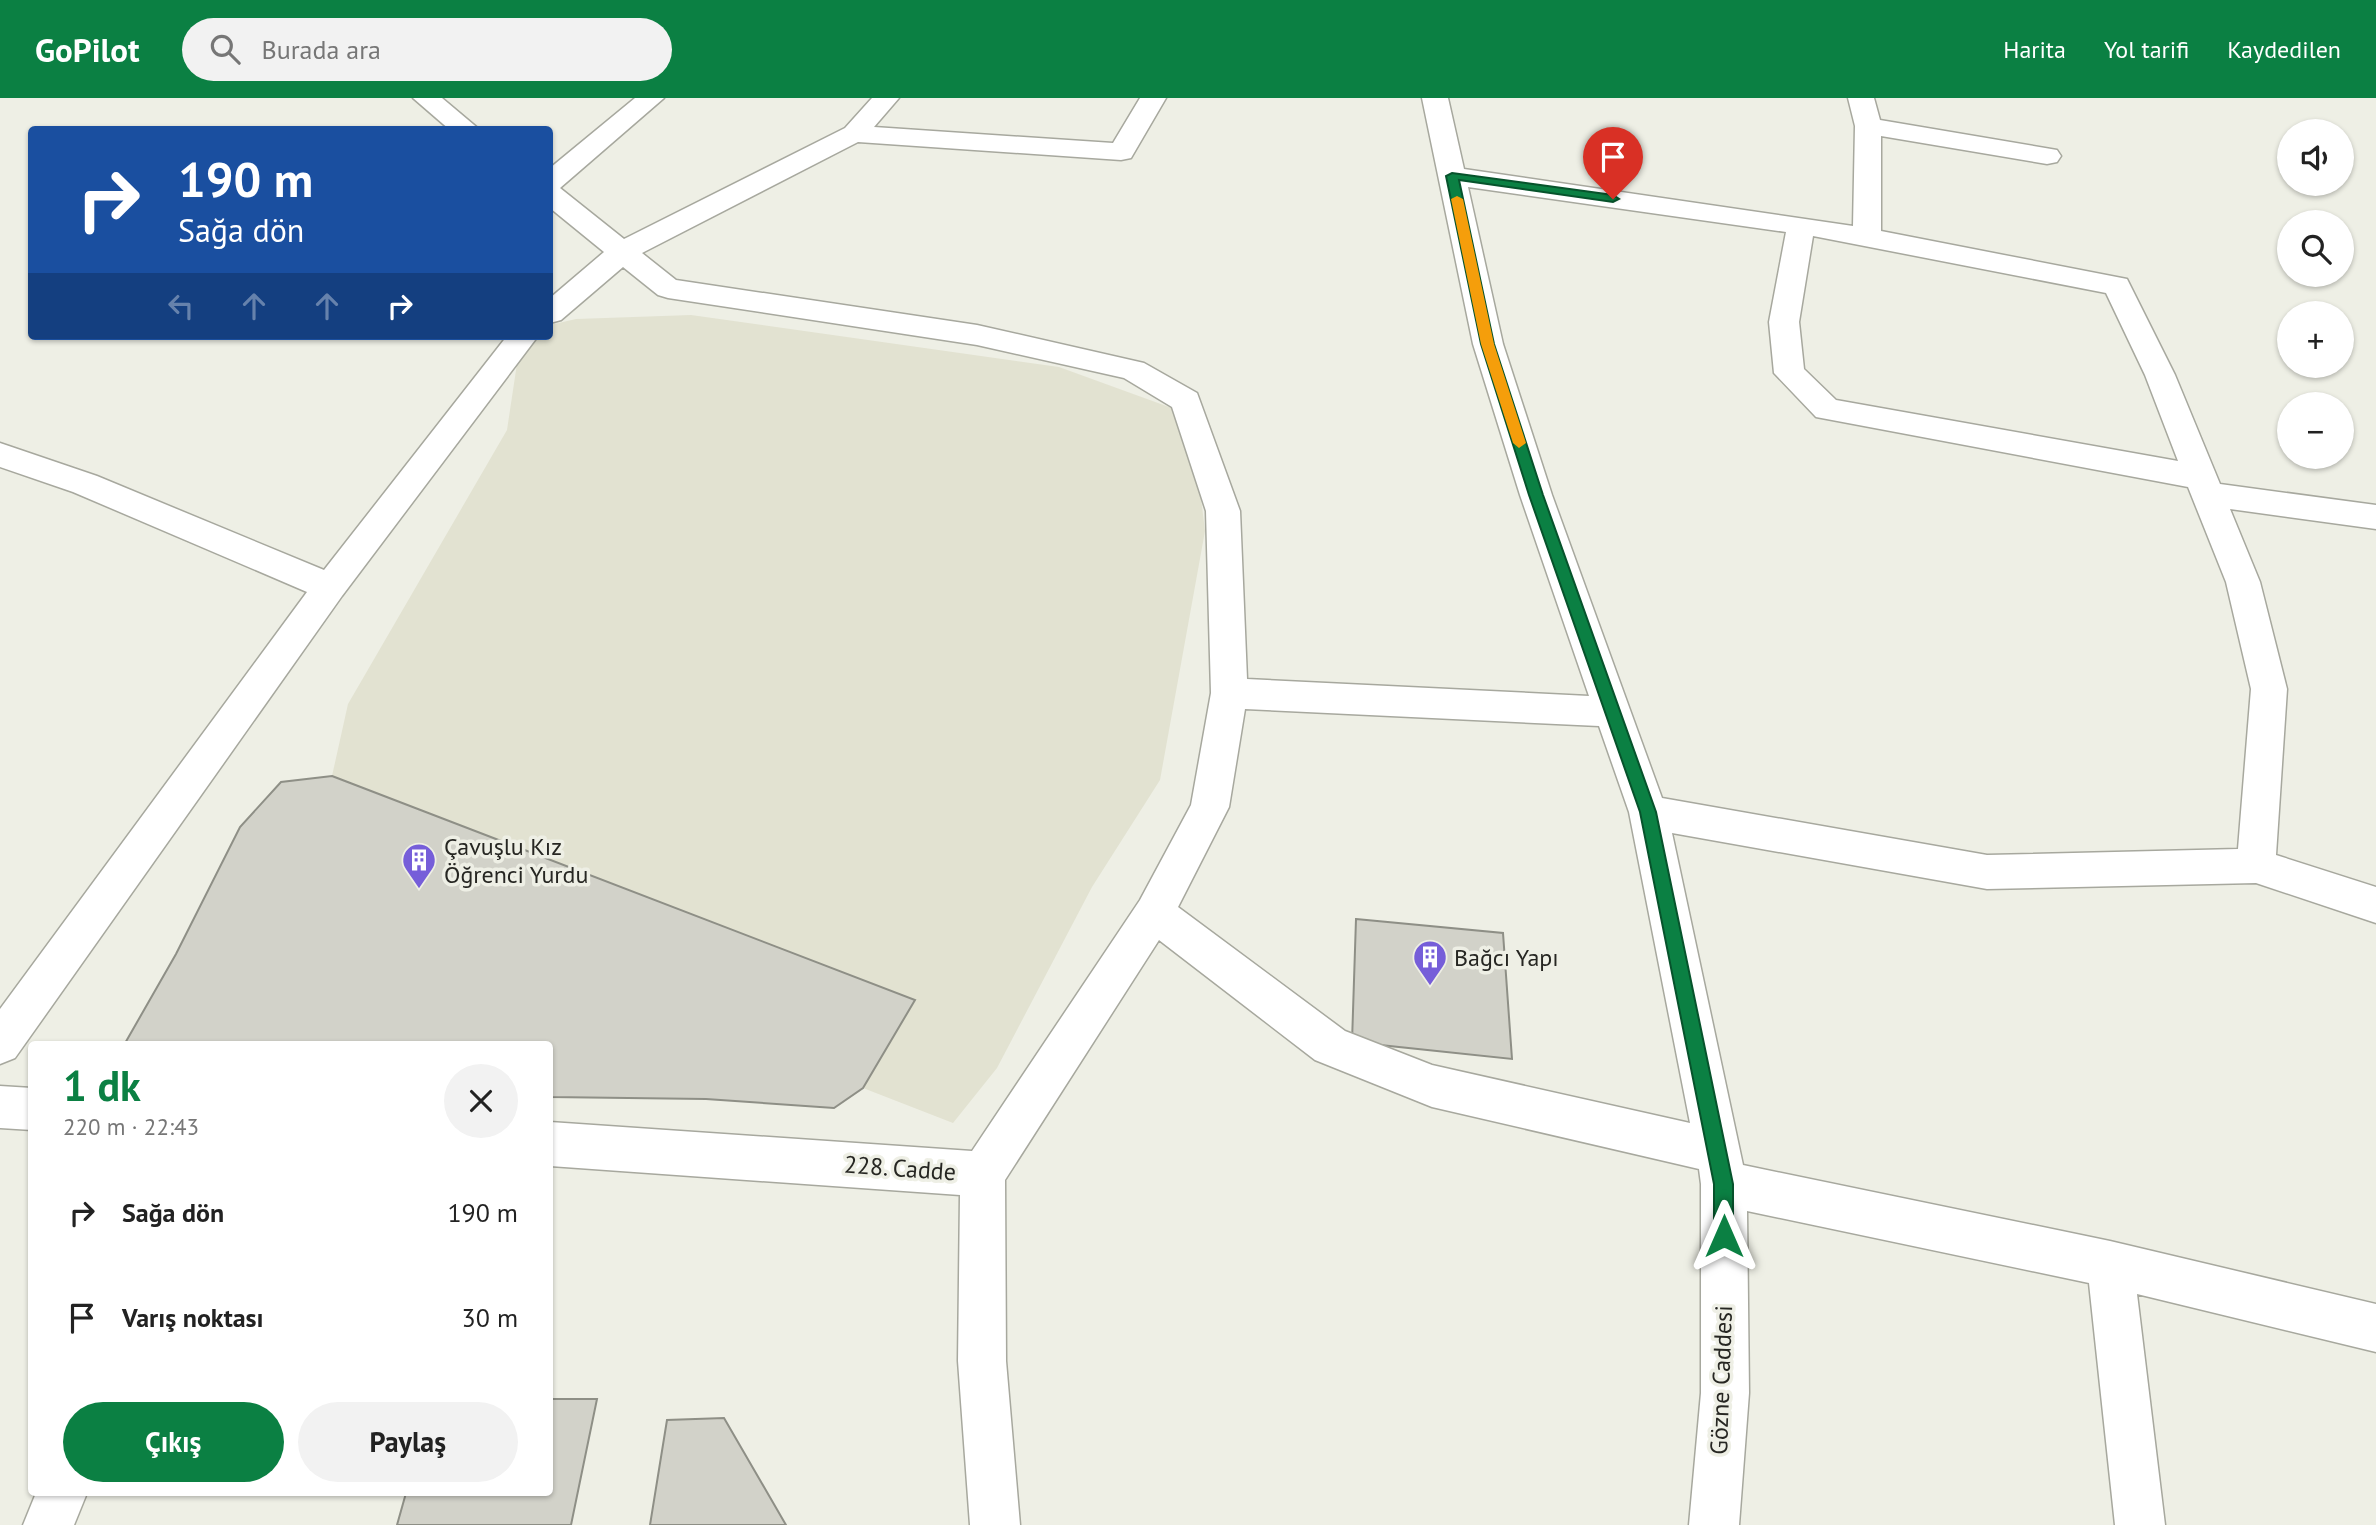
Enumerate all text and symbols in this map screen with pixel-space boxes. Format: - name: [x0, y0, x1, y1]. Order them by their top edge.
- search box: [182, 18, 672, 81]
- text: GoPilot: [35, 28, 140, 71]
- icon: search: [206, 30, 244, 68]
- text: Burada ara: [262, 33, 381, 66]
- text: Harita: [2003, 34, 2066, 65]
- text: Yol tarifi: [2104, 34, 2189, 65]
- text: Kaydedilen: [2227, 34, 2341, 65]
- map controls: [2277, 119, 2354, 469]
- button: sound: [2277, 119, 2354, 196]
- pin: [1583, 127, 1643, 199]
- icon: arrive: [1594, 138, 1632, 176]
- text: 190 m: [178, 147, 313, 211]
- icon: right: [63, 154, 154, 245]
- text: Sağa dön: [178, 209, 304, 251]
- button: search: [2277, 210, 2354, 287]
- icon: left: [162, 287, 200, 325]
- icon: ahead: [235, 287, 273, 325]
- icon: ahead: [308, 287, 346, 325]
- icon: right: [381, 287, 419, 325]
- button: +: [2277, 301, 2354, 378]
- button: −: [2277, 392, 2354, 469]
- place label: Çavuşlu Kız Öğrenci Yurdu: [444, 831, 588, 890]
- building icon: Çavuşlu Kız Öğrenci Yurdu: [400, 841, 438, 890]
- building icon: Bağcı Yapı: [1411, 938, 1449, 987]
- place label: Bağcı Yapı: [1454, 942, 1559, 973]
- text: 1 dk: [63, 1058, 141, 1113]
- button: close: [444, 1064, 518, 1138]
- text: 220 m · 22:43: [63, 1112, 199, 1141]
- street label: 228. Cadde: [843, 1149, 957, 1187]
- icon: right: [63, 1194, 101, 1232]
- text: Sağa dön: [122, 1196, 224, 1229]
- text: 190 m: [447, 1196, 518, 1229]
- position arrow: [1687, 1199, 1761, 1273]
- icon: arrive: [63, 1299, 101, 1337]
- text: Varış noktası: [122, 1301, 264, 1334]
- text: 30 m: [462, 1301, 518, 1334]
- street label: Gözne Caddesi: [1703, 1305, 1739, 1455]
- button: Çıkış: [63, 1402, 284, 1482]
- button: Paylaş: [298, 1402, 518, 1482]

